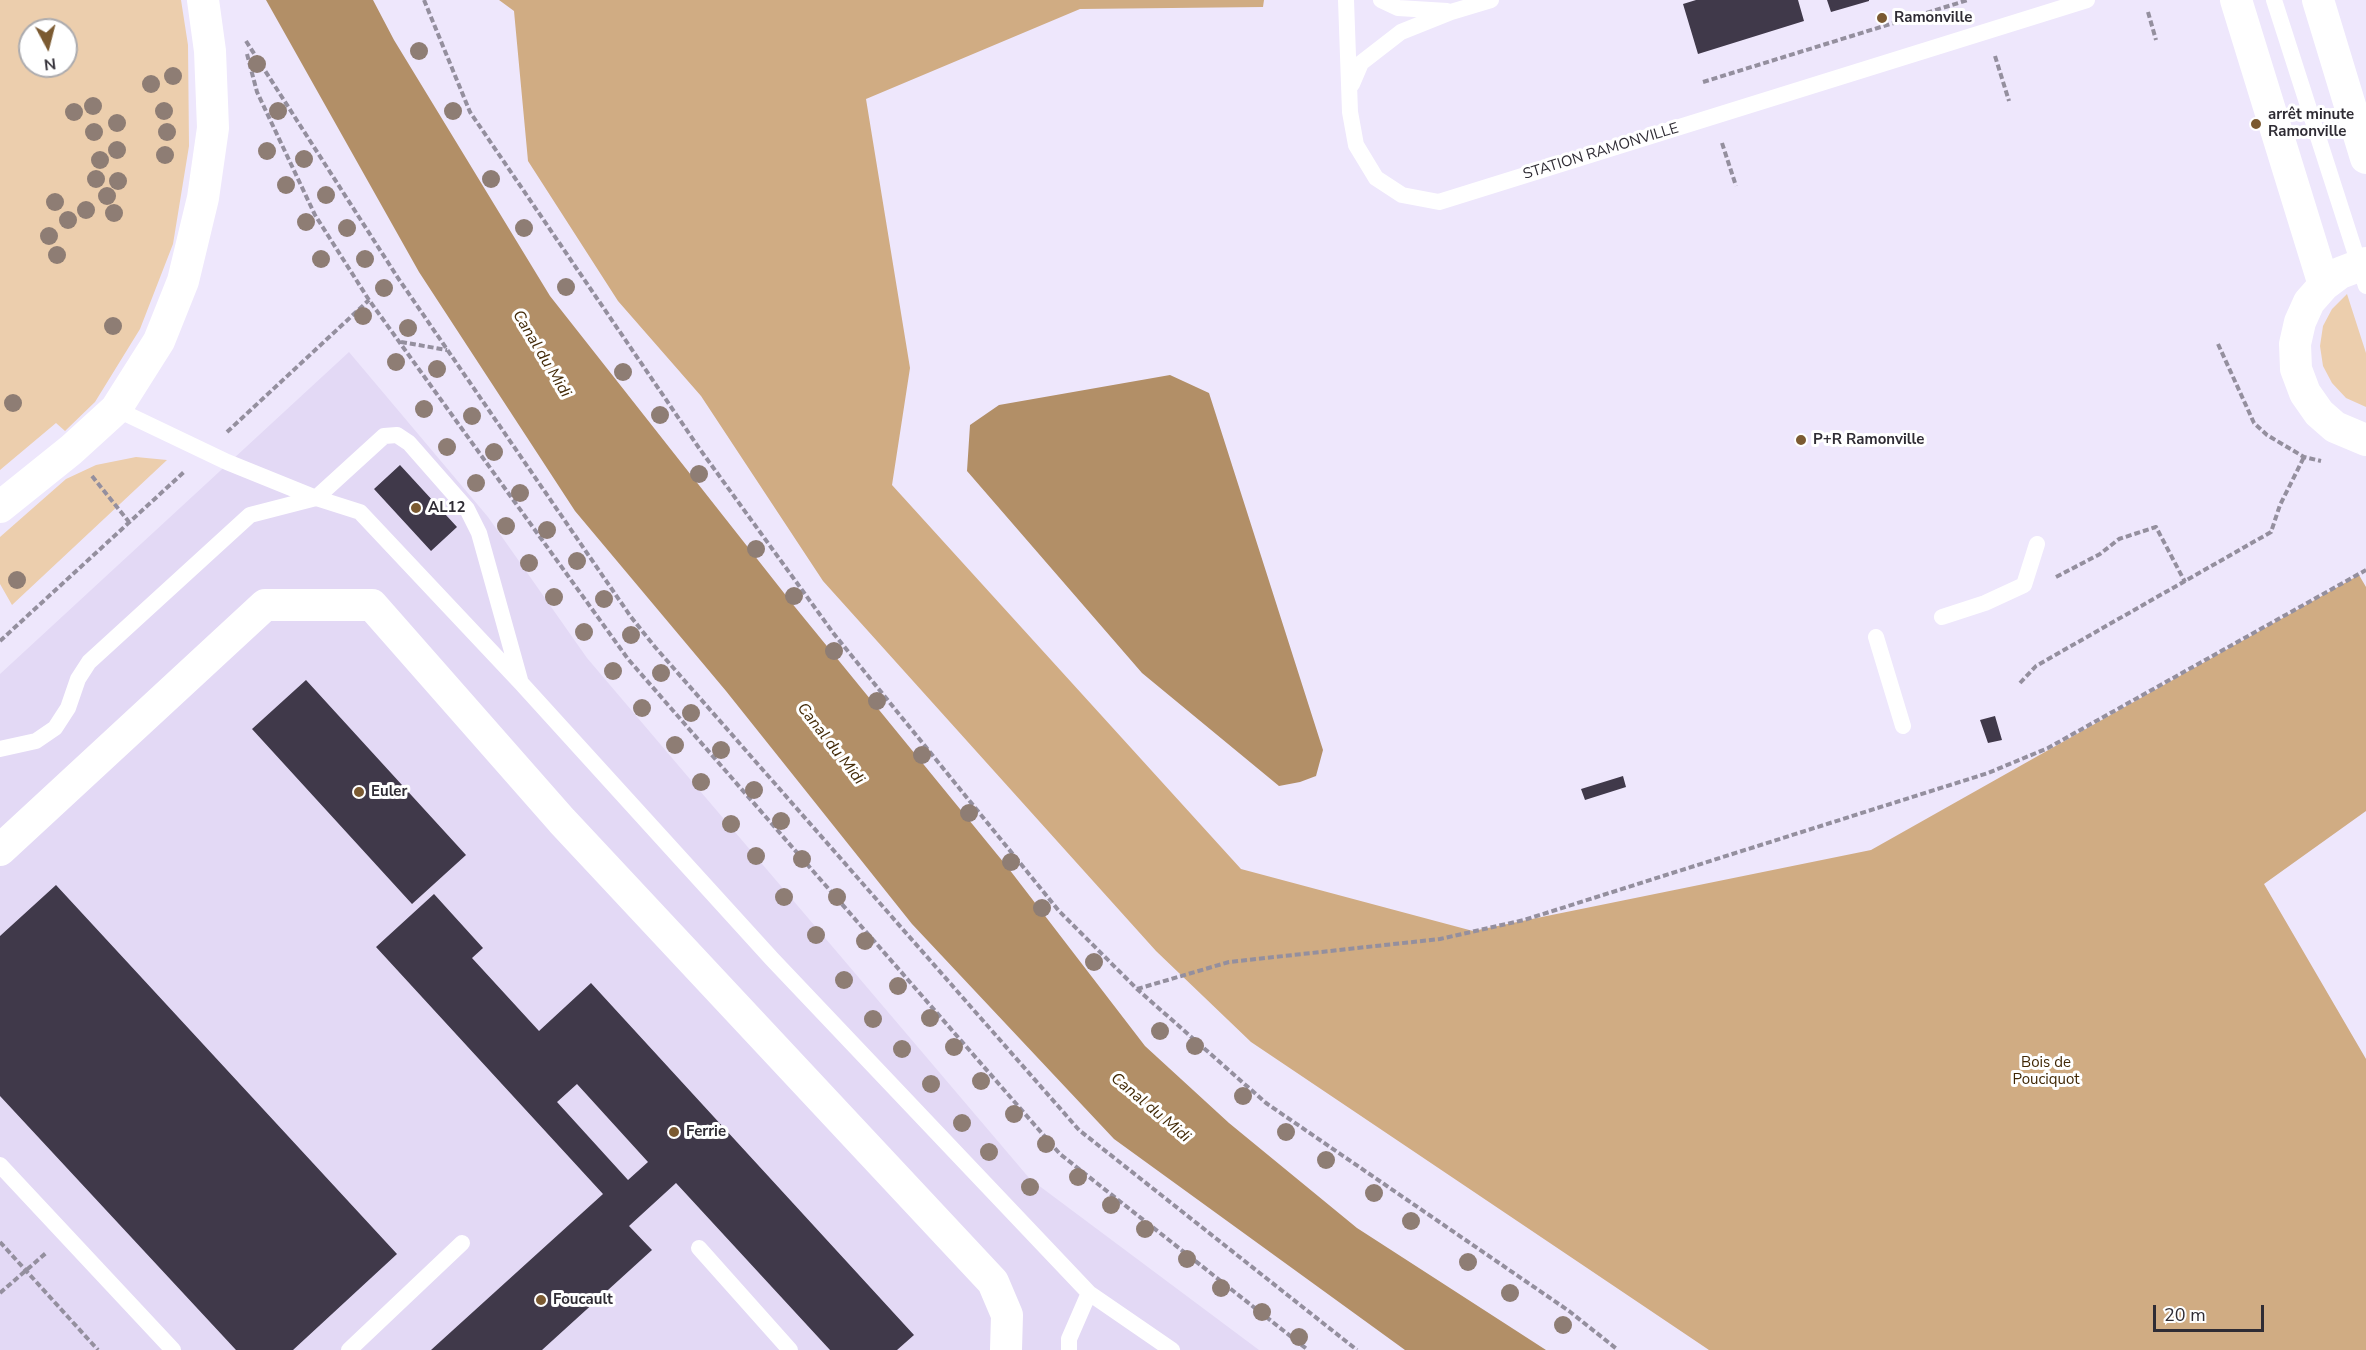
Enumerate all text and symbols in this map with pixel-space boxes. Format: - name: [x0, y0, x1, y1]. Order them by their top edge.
- place label: Ramonville: [1894, 9, 1972, 27]
- marker: Ramonville: [1875, 11, 1889, 25]
- north arrow: [18, 18, 78, 78]
- text: N: [43, 52, 57, 76]
- place label: arrêt minute Ramonville: [2268, 106, 2354, 141]
- marker: arrêt minute Ramonville: [2249, 117, 2263, 131]
- street label: STATION RAMONVILLE: [1521, 120, 1681, 184]
- water label: Canal du Midi: [507, 307, 575, 401]
- place label: P+R Ramonville: [1813, 431, 1924, 449]
- marker: P+R Ramonville: [1794, 433, 1808, 447]
- place label: AL12: [428, 499, 466, 517]
- marker: AL12: [409, 501, 423, 515]
- water label: Canal du Midi: [792, 699, 868, 789]
- place label: Euler: [371, 783, 407, 801]
- marker: Euler: [352, 785, 366, 799]
- park label: Bois de Pouciquot: [2012, 1054, 2080, 1089]
- water label: Canal du Midi: [1106, 1069, 1194, 1147]
- place label: Ferrie: [686, 1123, 726, 1141]
- marker: Ferrie: [667, 1125, 681, 1139]
- place label: Foucault: [553, 1291, 613, 1309]
- marker: Foucault: [534, 1293, 548, 1307]
- scale bar: [2156, 1293, 2267, 1331]
- text: 20 m: [2164, 1303, 2206, 1327]

